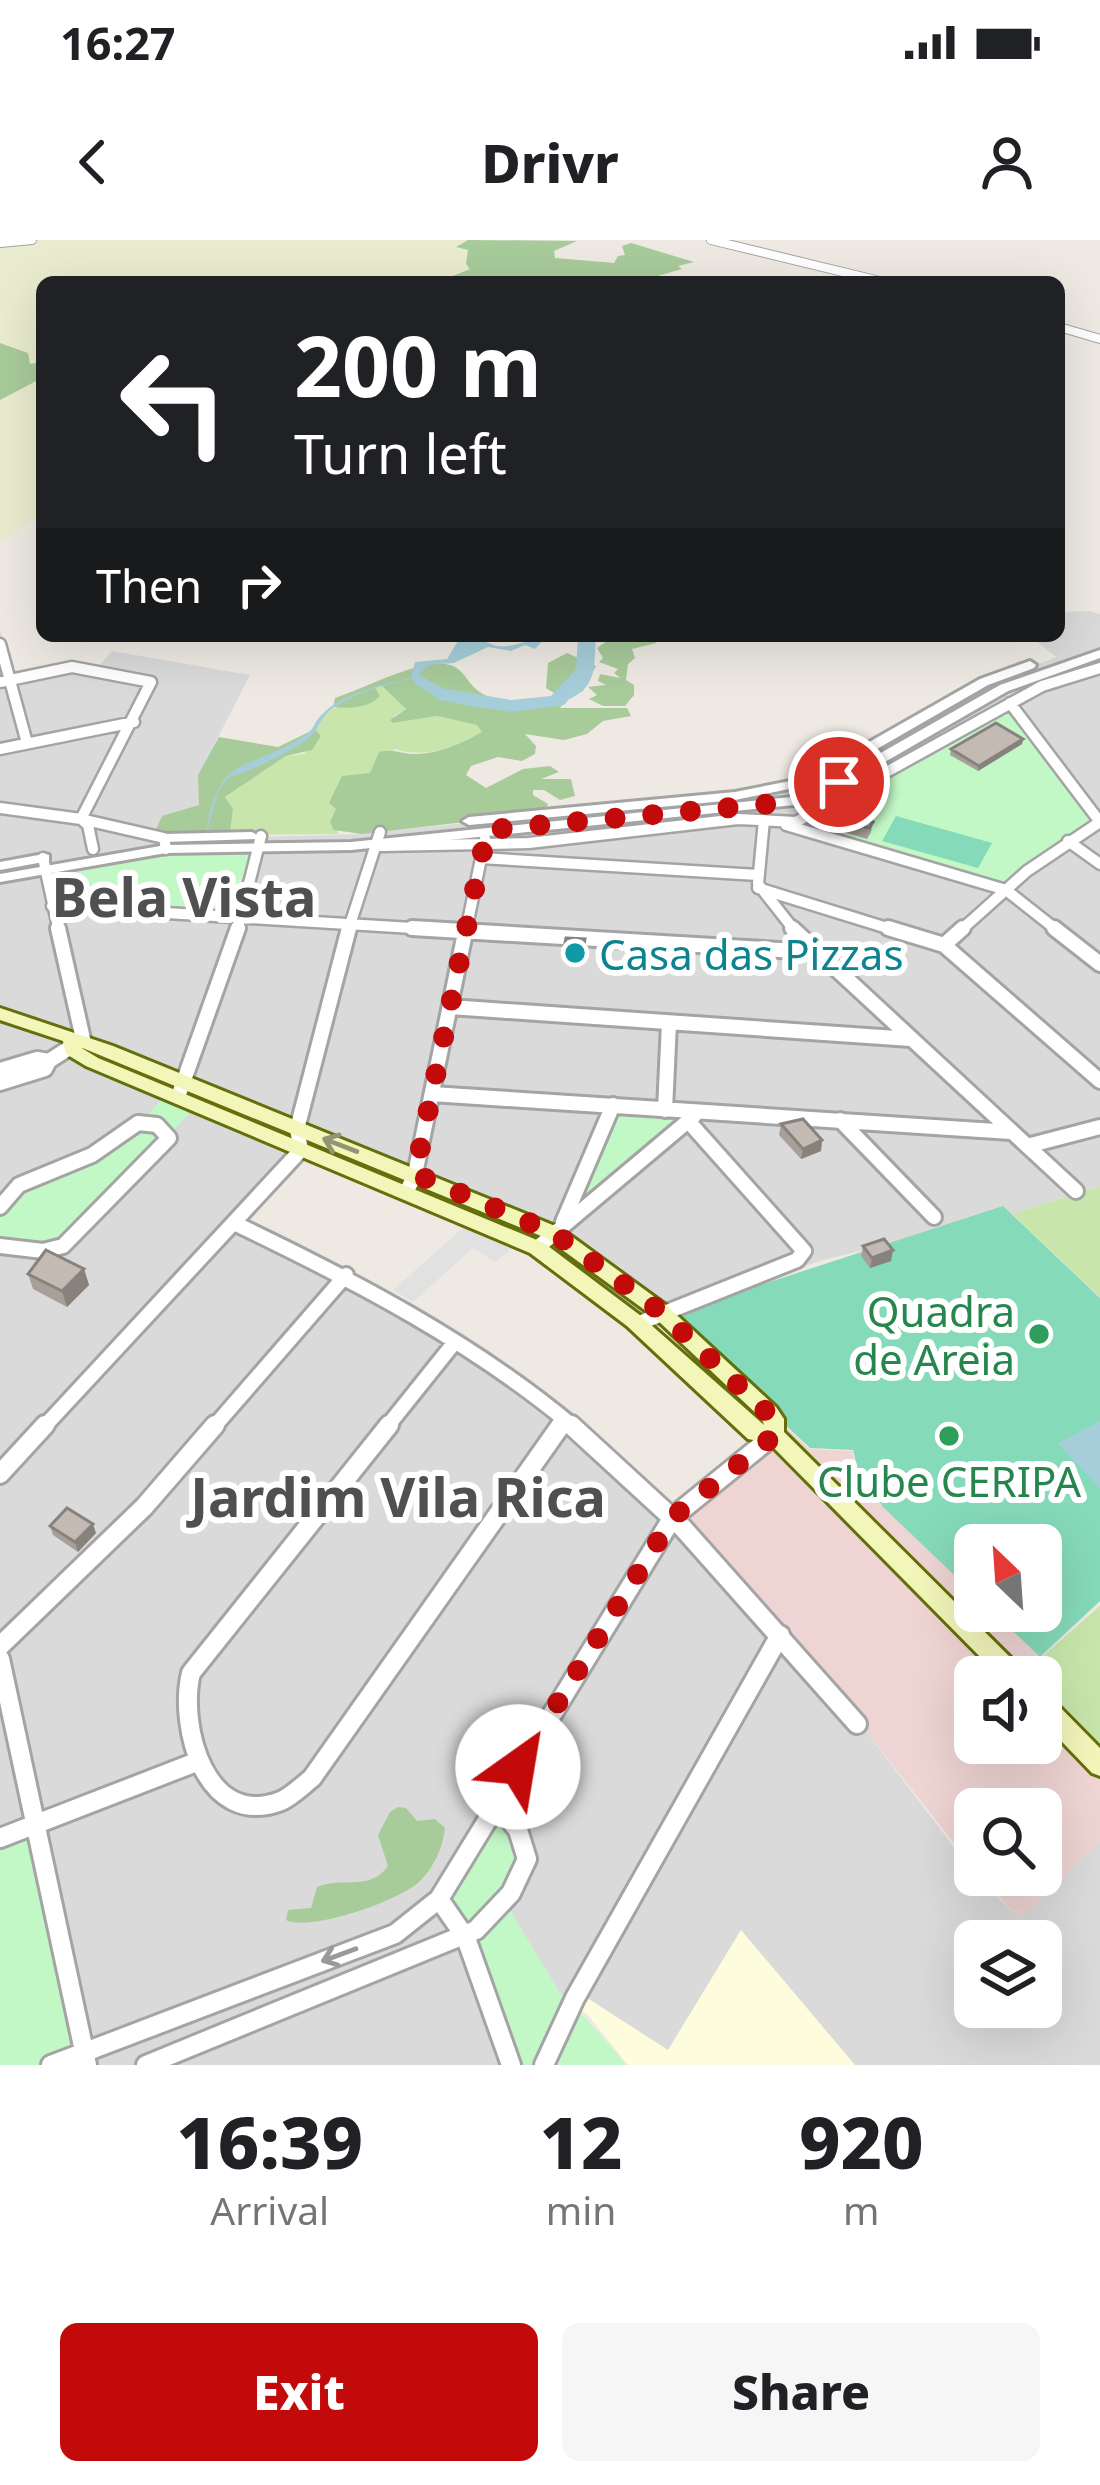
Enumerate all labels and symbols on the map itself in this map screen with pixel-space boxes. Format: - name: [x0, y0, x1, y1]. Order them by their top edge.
- pin: [788, 731, 890, 833]
- district label: Bela Vista: [52, 859, 316, 933]
- place label: Casa das Pizzas: [599, 925, 904, 982]
- marker: Casa das Pizzas: [562, 940, 588, 966]
- one-way arrow: [322, 1132, 359, 1154]
- place label: Quadra de Areia: [853, 1282, 1015, 1387]
- marker: Quadra de Areia: [1026, 1321, 1052, 1347]
- marker: Clube CERIPA: [936, 1423, 962, 1449]
- place label: Clube CERIPA: [817, 1452, 1081, 1509]
- district label: Jardim Vila Rica: [186, 1459, 606, 1533]
- north arrow: [954, 1524, 1062, 1632]
- position arrow: [455, 1704, 581, 1830]
- one-way arrow: [321, 1946, 358, 1967]

